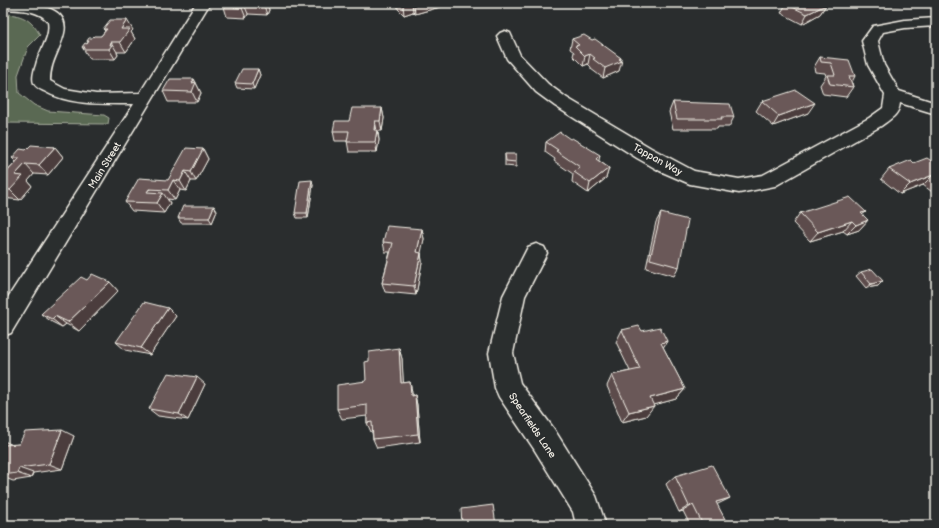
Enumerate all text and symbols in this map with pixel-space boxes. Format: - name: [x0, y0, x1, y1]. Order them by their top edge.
- street label: Main Street: [86, 140, 124, 191]
- street label: Tappan Way: [631, 141, 685, 179]
- street label: Spearfields Lane: [506, 391, 558, 460]

